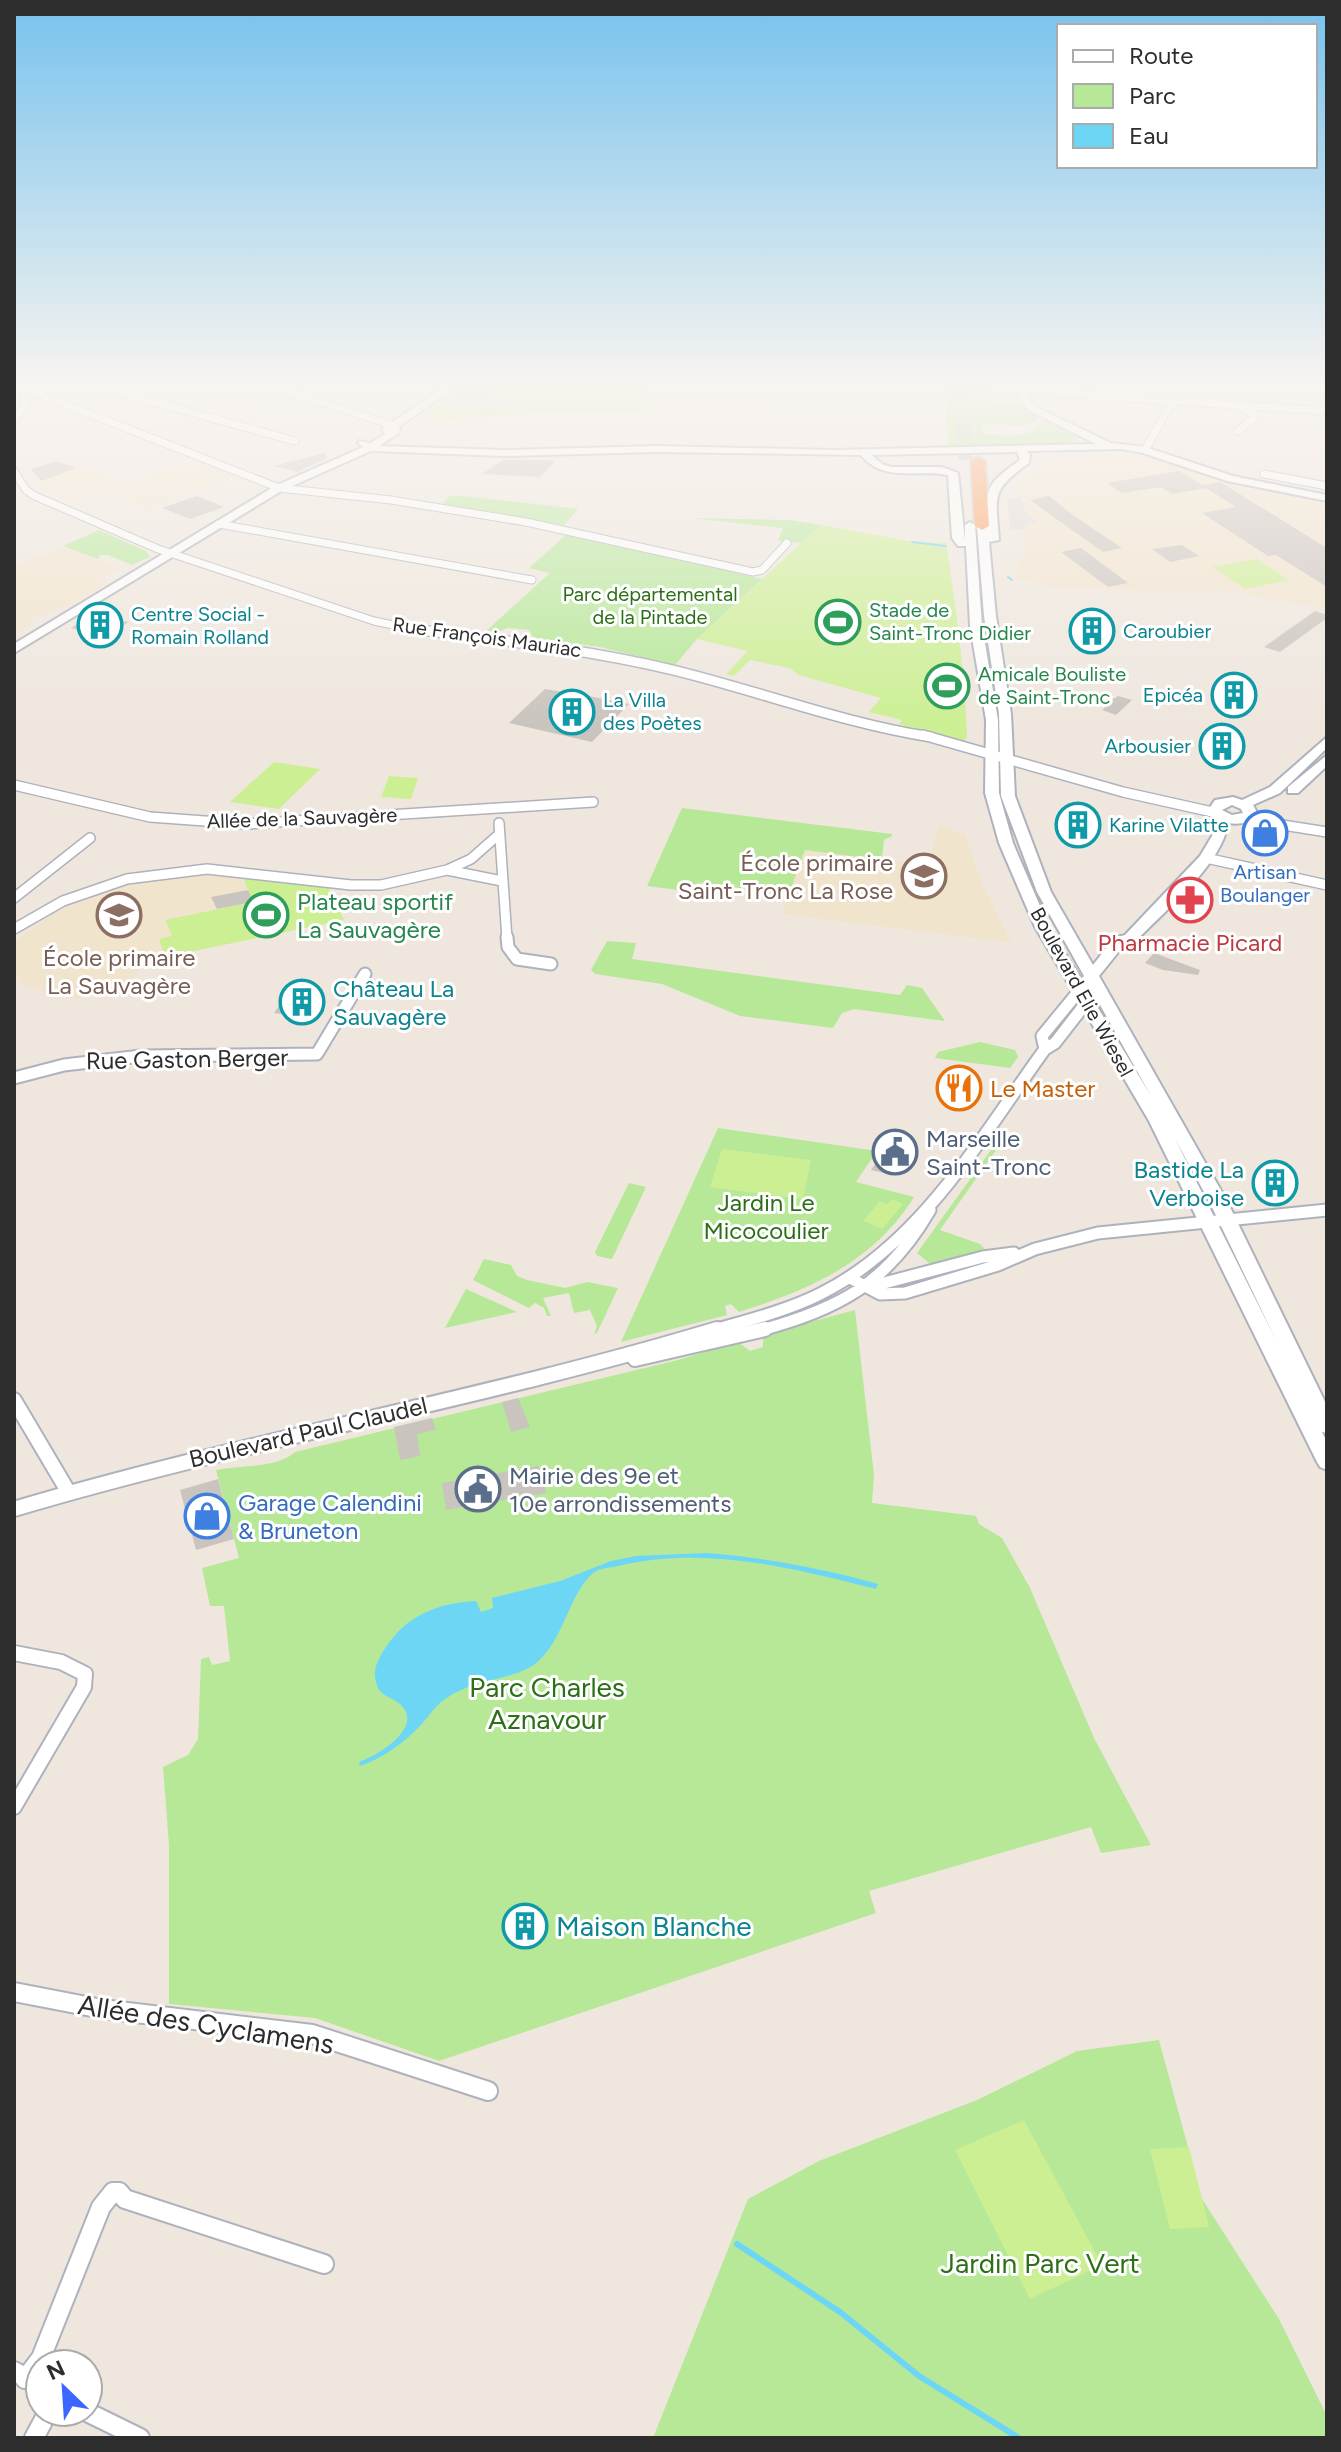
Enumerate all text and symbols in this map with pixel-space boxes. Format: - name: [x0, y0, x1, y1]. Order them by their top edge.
- legend: [1057, 24, 1317, 168]
- text: Route: [1129, 41, 1193, 70]
- text: Parc: [1129, 81, 1176, 110]
- text: Eau: [1129, 121, 1169, 150]
- park label: Parc départemental de la Pintade: [562, 582, 738, 629]
- sports icon: Stade de Saint-Tronc Didier: [814, 598, 862, 646]
- place label: Stade de Saint-Tronc Didier: [869, 598, 1031, 645]
- building icon: Centre Social - Romain Rolland: [76, 601, 124, 649]
- place label: Centre Social - Romain Rolland: [131, 602, 269, 649]
- building icon: Caroubier: [1068, 607, 1116, 655]
- street label: Rue François Mauriac: [391, 612, 583, 662]
- place label: Caroubier: [1123, 619, 1211, 643]
- sports icon: Amicale Bouliste de Saint-Tronc: [923, 662, 971, 710]
- place label: Amicale Bouliste de Saint-Tronc: [978, 662, 1126, 709]
- building icon: Epicéa: [1210, 671, 1258, 719]
- place label: Epicéa: [1143, 683, 1203, 707]
- building icon: La Villa des Poètes: [548, 688, 596, 736]
- place label: La Villa des Poètes: [603, 688, 702, 735]
- building icon: Arbousier: [1198, 722, 1246, 770]
- place label: Arbousier: [1105, 734, 1191, 758]
- building icon: Karine Vilatte: [1054, 801, 1102, 849]
- street label: Allée de la Sauvagère: [206, 803, 398, 833]
- shop icon: Artisan Boulanger: [1241, 809, 1289, 857]
- place label: Karine Vilatte: [1109, 813, 1229, 837]
- place label: École primaire Saint-Tronc La Rose: [678, 848, 893, 905]
- school or university icon: École primaire Saint-Tronc La Rose: [900, 852, 948, 900]
- place label: Artisan Boulanger: [1220, 860, 1310, 907]
- pharmacy icon: Pharmacie Picard: [1166, 876, 1214, 924]
- place label: Plateau sportif La Sauvagère: [297, 887, 453, 944]
- school or university icon: École primaire La Sauvagère: [95, 891, 143, 939]
- sports icon: Plateau sportif La Sauvagère: [242, 891, 290, 939]
- street label: Boulevard Elie Wiesel: [1025, 903, 1139, 1081]
- place label: Pharmacie Picard: [1098, 928, 1282, 957]
- place label: École primaire La Sauvagère: [43, 943, 195, 1000]
- place label: Château La Sauvagère: [333, 974, 454, 1031]
- building icon: Château La Sauvagère: [278, 978, 326, 1026]
- street label: Rue Gaston Berger: [85, 1043, 289, 1075]
- restaurant icon: Le Master: [935, 1064, 983, 1112]
- place label: Le Master: [990, 1074, 1095, 1103]
- place label: Marseille Saint-Tronc: [926, 1124, 1052, 1181]
- public building icon: Marseille Saint-Tronc: [871, 1128, 919, 1176]
- place label: Bastide La Verboise: [1133, 1155, 1244, 1212]
- building icon: Bastide La Verboise: [1251, 1159, 1299, 1207]
- park label: Jardin Le Micocoulier: [703, 1188, 829, 1245]
- street label: Boulevard Paul Claudel: [186, 1390, 430, 1474]
- place label: Mairie des 9e et 10e arrondissements: [509, 1461, 731, 1518]
- public building icon: Mairie des 9e et 10e arrondissements: [454, 1465, 502, 1513]
- place label: Garage Calendini & Bruneton: [238, 1488, 422, 1545]
- shop icon: Garage Calendini & Bruneton: [183, 1492, 231, 1540]
- park label: Parc Charles Aznavour: [469, 1670, 625, 1736]
- building icon: Maison Blanche: [501, 1902, 549, 1950]
- place label: Maison Blanche: [556, 1909, 752, 1943]
- street label: Allée des Cyclamens: [76, 1987, 336, 2061]
- park label: Jardin Parc Vert: [941, 2246, 1139, 2280]
- north arrow: [24, 2348, 104, 2428]
- text: N: [42, 2354, 69, 2386]

